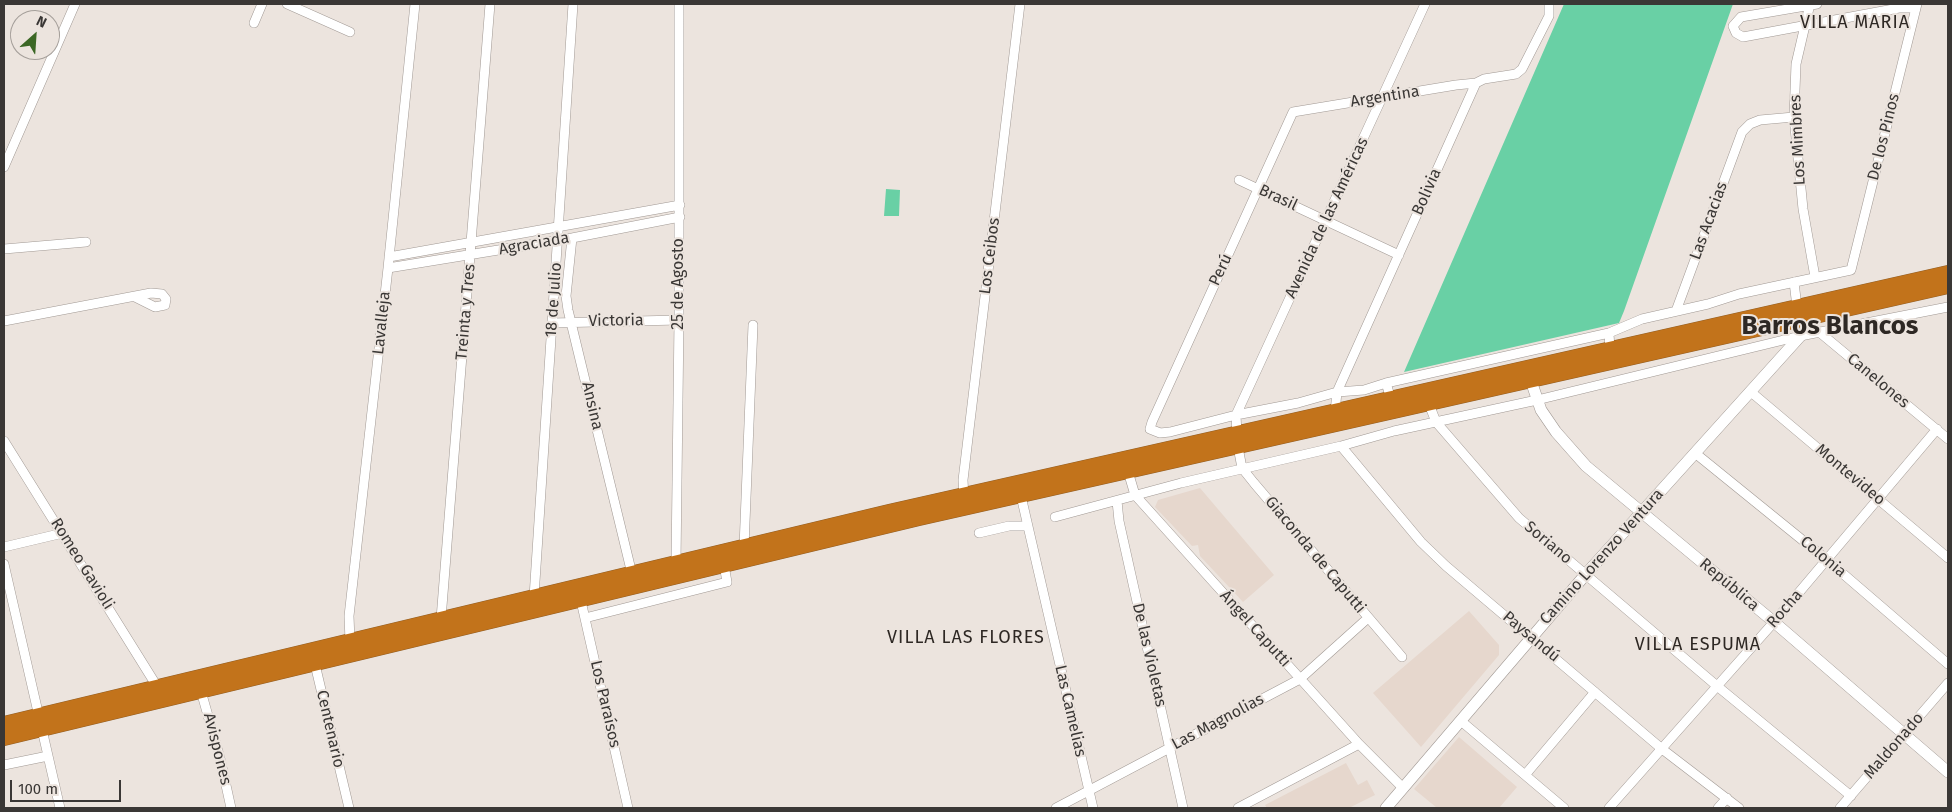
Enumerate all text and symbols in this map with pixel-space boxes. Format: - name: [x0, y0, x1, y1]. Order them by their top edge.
- north arrow: [10, 10, 60, 60]
- text: N: [33, 12, 49, 32]
- district label: VILLA MARIA: [1799, 12, 1911, 34]
- street label: Argentina: [1349, 82, 1421, 112]
- street label: De los Pinos: [1864, 92, 1904, 182]
- street label: Los Mimbres: [1786, 94, 1810, 186]
- street label: Avenida de las Américas: [1281, 135, 1373, 301]
- street label: Bolivia: [1408, 166, 1446, 218]
- street label: Las Acacias: [1686, 179, 1732, 263]
- street label: Brasil: [1256, 181, 1300, 215]
- street label: Los Ceibos: [976, 217, 1004, 295]
- street label: Agraciada: [497, 228, 571, 260]
- street label: 25 de Agosto: [669, 238, 689, 330]
- street label: Perú: [1205, 251, 1237, 289]
- street label: 18 de Julio: [542, 262, 566, 338]
- street label: Treinta y Tres: [452, 263, 480, 361]
- street label: Lavalleja: [369, 290, 395, 356]
- street label: Victoria: [588, 311, 644, 331]
- district label: Barros Blancos: [1742, 311, 1918, 343]
- street label: Canelones: [1843, 350, 1913, 412]
- street label: Ansina: [577, 380, 607, 432]
- street label: Montevideo: [1811, 440, 1889, 510]
- street label: Camino Lorenzo Ventura: [1536, 485, 1668, 629]
- street label: Giaconda de Caputti: [1260, 493, 1370, 617]
- street label: Romeo Gavioli: [46, 515, 118, 613]
- street label: Soriano: [1520, 518, 1576, 568]
- street label: Colonia: [1796, 532, 1850, 582]
- street label: República: [1695, 555, 1763, 615]
- street label: Rocha: [1763, 586, 1807, 632]
- street label: Ángel Caputti: [1216, 587, 1294, 671]
- street label: De las Violetas: [1128, 601, 1170, 709]
- street label: Paysandú: [1498, 607, 1564, 667]
- district label: VILLA LAS FLORES: [885, 627, 1047, 649]
- district label: VILLA ESPUMA: [1633, 634, 1763, 656]
- street label: Los Paraísos: [586, 659, 624, 749]
- street label: Las Camelias: [1050, 663, 1090, 759]
- street label: Centenario: [312, 688, 348, 770]
- street label: Las Magnolias: [1169, 690, 1267, 754]
- street label: Maldonado: [1860, 709, 1928, 783]
- street label: Avispones: [199, 711, 235, 787]
- scale bar: [12, 770, 124, 802]
- text: 100 m: [18, 780, 58, 798]

